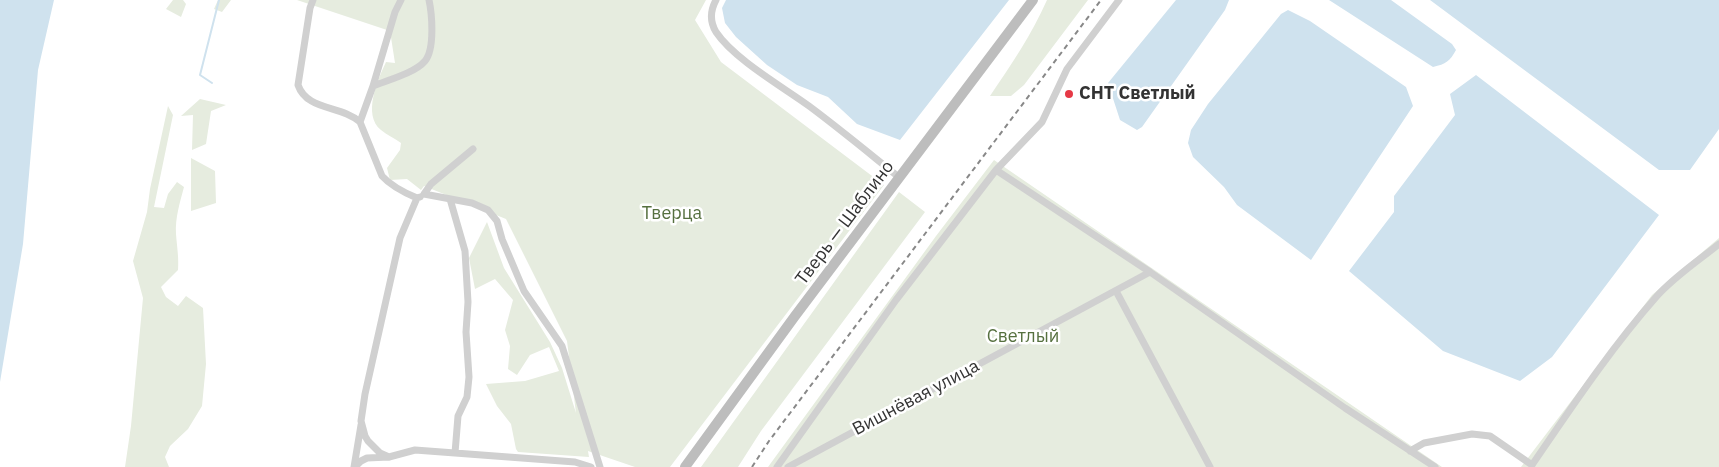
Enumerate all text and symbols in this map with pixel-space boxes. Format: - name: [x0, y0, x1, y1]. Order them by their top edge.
- place label: СНТ Светлый: [1079, 83, 1196, 105]
- marker: СНТ Светлый: [1063, 88, 1075, 100]
- street label: Тверь — Шаблино: [791, 157, 899, 289]
- park label: Тверца: [642, 203, 702, 225]
- park label: Светлый: [987, 326, 1059, 348]
- street label: Вишнёвая улица: [849, 355, 983, 441]

